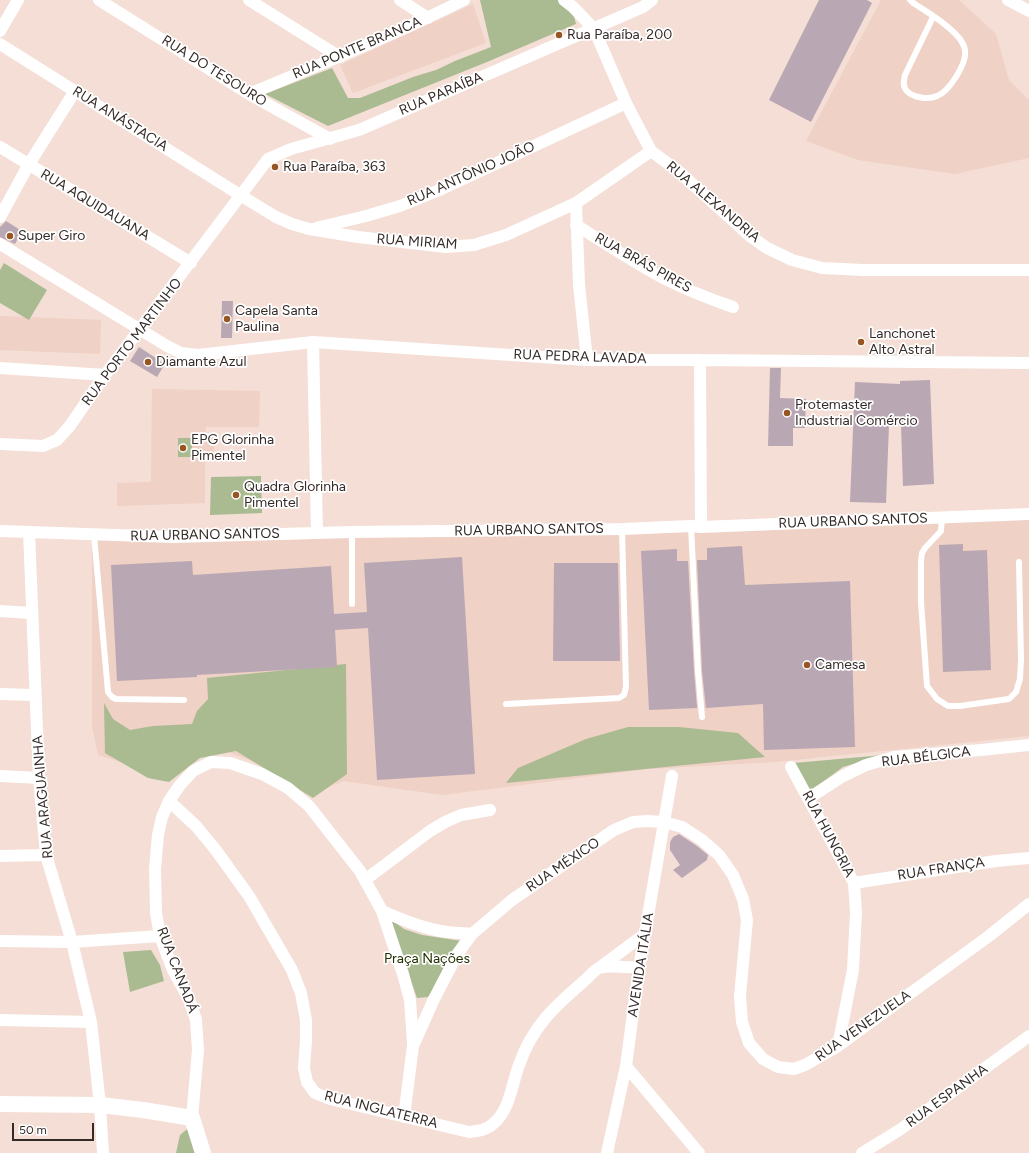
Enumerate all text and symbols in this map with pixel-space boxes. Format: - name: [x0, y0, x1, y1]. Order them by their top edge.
- street label: RUA PONTE BRANCA: [290, 13, 424, 83]
- place label: Rua Paraíba, 200: [567, 27, 672, 43]
- marker: Rua Paraíba, 200: [554, 30, 564, 40]
- street label: RUA DO TESOURO: [158, 32, 270, 110]
- street label: RUA PARAÍBA: [397, 69, 485, 119]
- street label: RUA ANÁSTACIA: [69, 83, 171, 155]
- street label: RUA ANTÔNIO JOÃO: [405, 138, 537, 210]
- street label: RUA ALEXANDRIA: [663, 158, 763, 246]
- place label: Rua Paraíba, 363: [283, 159, 386, 175]
- marker: Rua Paraíba, 363: [270, 162, 280, 172]
- street label: RUA AQUIDAUANA: [37, 166, 153, 244]
- place label: Super Giro: [18, 228, 85, 244]
- street label: RUA BRÁS PIRES: [592, 229, 694, 297]
- marker: Super Giro: [5, 231, 15, 241]
- street label: RUA MIRIAM: [376, 231, 458, 253]
- street label: RUA PORTO MARTINHO: [79, 275, 185, 409]
- place label: Capela Santa Paulina: [235, 303, 318, 336]
- marker: Capela Santa Paulina: [222, 314, 232, 324]
- place label: Lanchonet Alto Astral: [869, 326, 935, 358]
- marker: Lanchonet Alto Astral: [856, 337, 866, 347]
- street label: RUA PEDRA LAVADA: [513, 346, 647, 368]
- place label: Diamante Azul: [156, 354, 246, 370]
- marker: Diamante Azul: [143, 357, 153, 367]
- place label: Protemaster Industrial Comércio: [795, 397, 918, 430]
- marker: Protemaster Industrial Comércio: [782, 408, 792, 418]
- place label: EPG Glorinha Pimentel: [191, 432, 274, 464]
- marker: EPG Glorinha Pimentel: [178, 443, 188, 453]
- place label: Quadra Glorinha Pimentel: [244, 479, 346, 512]
- marker: Quadra Glorinha Pimentel: [231, 490, 241, 500]
- street label: RUA URBANO SANTOS: [778, 510, 928, 532]
- street label: RUA URBANO SANTOS: [454, 520, 604, 540]
- street label: RUA URBANO SANTOS: [130, 525, 280, 545]
- place label: Camesa: [815, 657, 865, 673]
- marker: Camesa: [802, 660, 812, 670]
- street label: RUA ARAGUAINHA: [29, 735, 57, 859]
- street label: RUA BÉLGICA: [881, 743, 971, 771]
- street label: RUA HUNGRIA: [798, 788, 858, 880]
- street label: RUA MÉXICO: [523, 834, 603, 896]
- street label: RUA FRANÇA: [896, 854, 986, 884]
- street label: AVENIDA ITÁLIA: [624, 912, 658, 1018]
- street label: RUA CANADÁ: [153, 925, 201, 1015]
- park label: Praça Nações: [384, 951, 470, 967]
- street label: RUA VENEZUELA: [812, 987, 914, 1065]
- street label: RUA ESPANHA: [903, 1061, 991, 1131]
- street label: RUA INGLATERRA: [322, 1088, 440, 1132]
- scale bar: [14, 1115, 96, 1141]
- text: 50 m: [19, 1123, 47, 1137]

